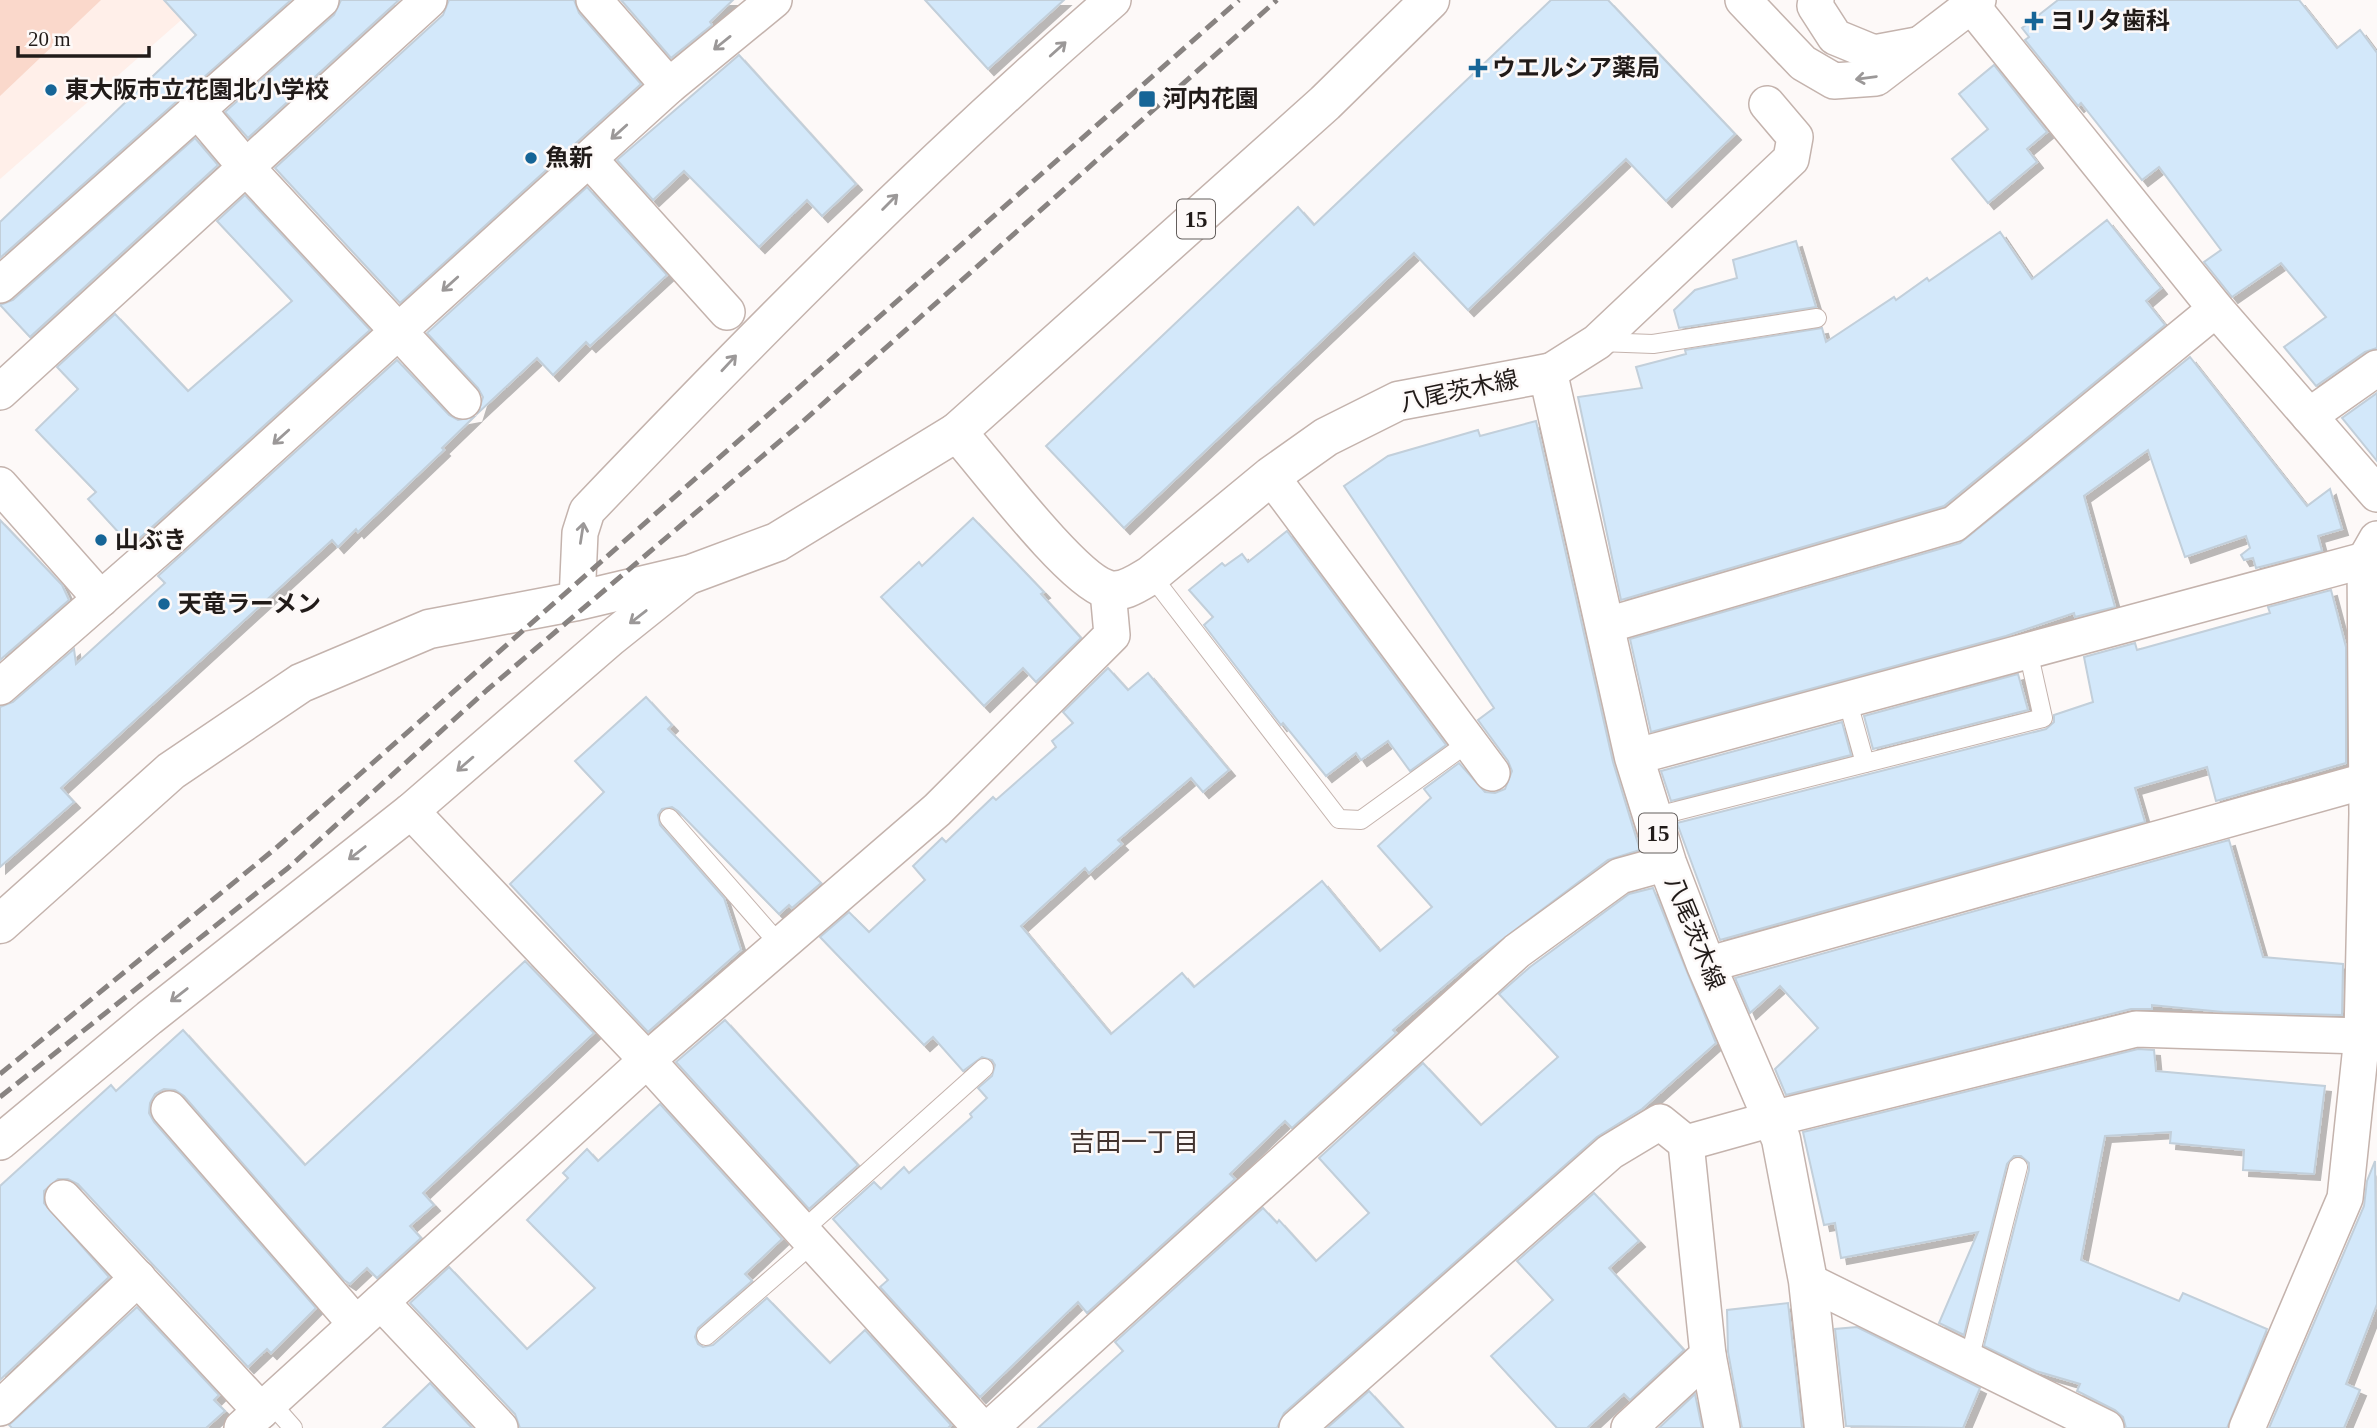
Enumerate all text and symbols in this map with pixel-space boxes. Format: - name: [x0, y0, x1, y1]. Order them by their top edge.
- place label: ヨリタ歯科: [2050, 8, 2170, 34]
- marker: ヨリタ歯科: [2024, 11, 2044, 31]
- scale bar: [18, 14, 149, 58]
- text: 20 m: [28, 27, 71, 51]
- one-way arrow: [713, 35, 731, 51]
- one-way arrow: [1049, 41, 1067, 57]
- place label: ウエルシア薬局: [1492, 55, 1660, 81]
- marker: ウエルシア薬局: [1470, 60, 1486, 76]
- one-way arrow: [1855, 72, 1878, 85]
- place label: 東大阪市立花園北小学校: [65, 77, 329, 103]
- marker: 東大阪市立花園北小学校: [43, 82, 59, 98]
- place label: 河内花園: [1163, 86, 1259, 112]
- marker: 河内花園: [1137, 89, 1157, 109]
- one-way arrow: [611, 123, 628, 140]
- place label: 魚新: [545, 145, 593, 171]
- marker: 魚新: [523, 150, 539, 166]
- one-way arrow: [881, 194, 898, 211]
- road number: 15: [1177, 200, 1215, 238]
- one-way arrow: [442, 276, 459, 293]
- one-way arrow: [720, 355, 737, 372]
- street label: 八尾茨木線: [1398, 366, 1520, 416]
- one-way arrow: [273, 429, 291, 445]
- one-way arrow: [576, 522, 589, 545]
- place label: 山ぶき: [115, 527, 187, 553]
- marker: 山ぶき: [93, 532, 109, 548]
- place label: 天竜ラーメン: [178, 591, 321, 617]
- marker: 天竜ラーメン: [156, 596, 172, 612]
- one-way arrow: [629, 609, 647, 624]
- one-way arrow: [456, 756, 474, 772]
- road number: 15: [1639, 814, 1677, 852]
- one-way arrow: [349, 846, 367, 861]
- street label: 八尾茨木線: [1660, 872, 1730, 994]
- one-way arrow: [170, 987, 188, 1002]
- district label: 吉田一丁目: [1069, 1128, 1199, 1157]

